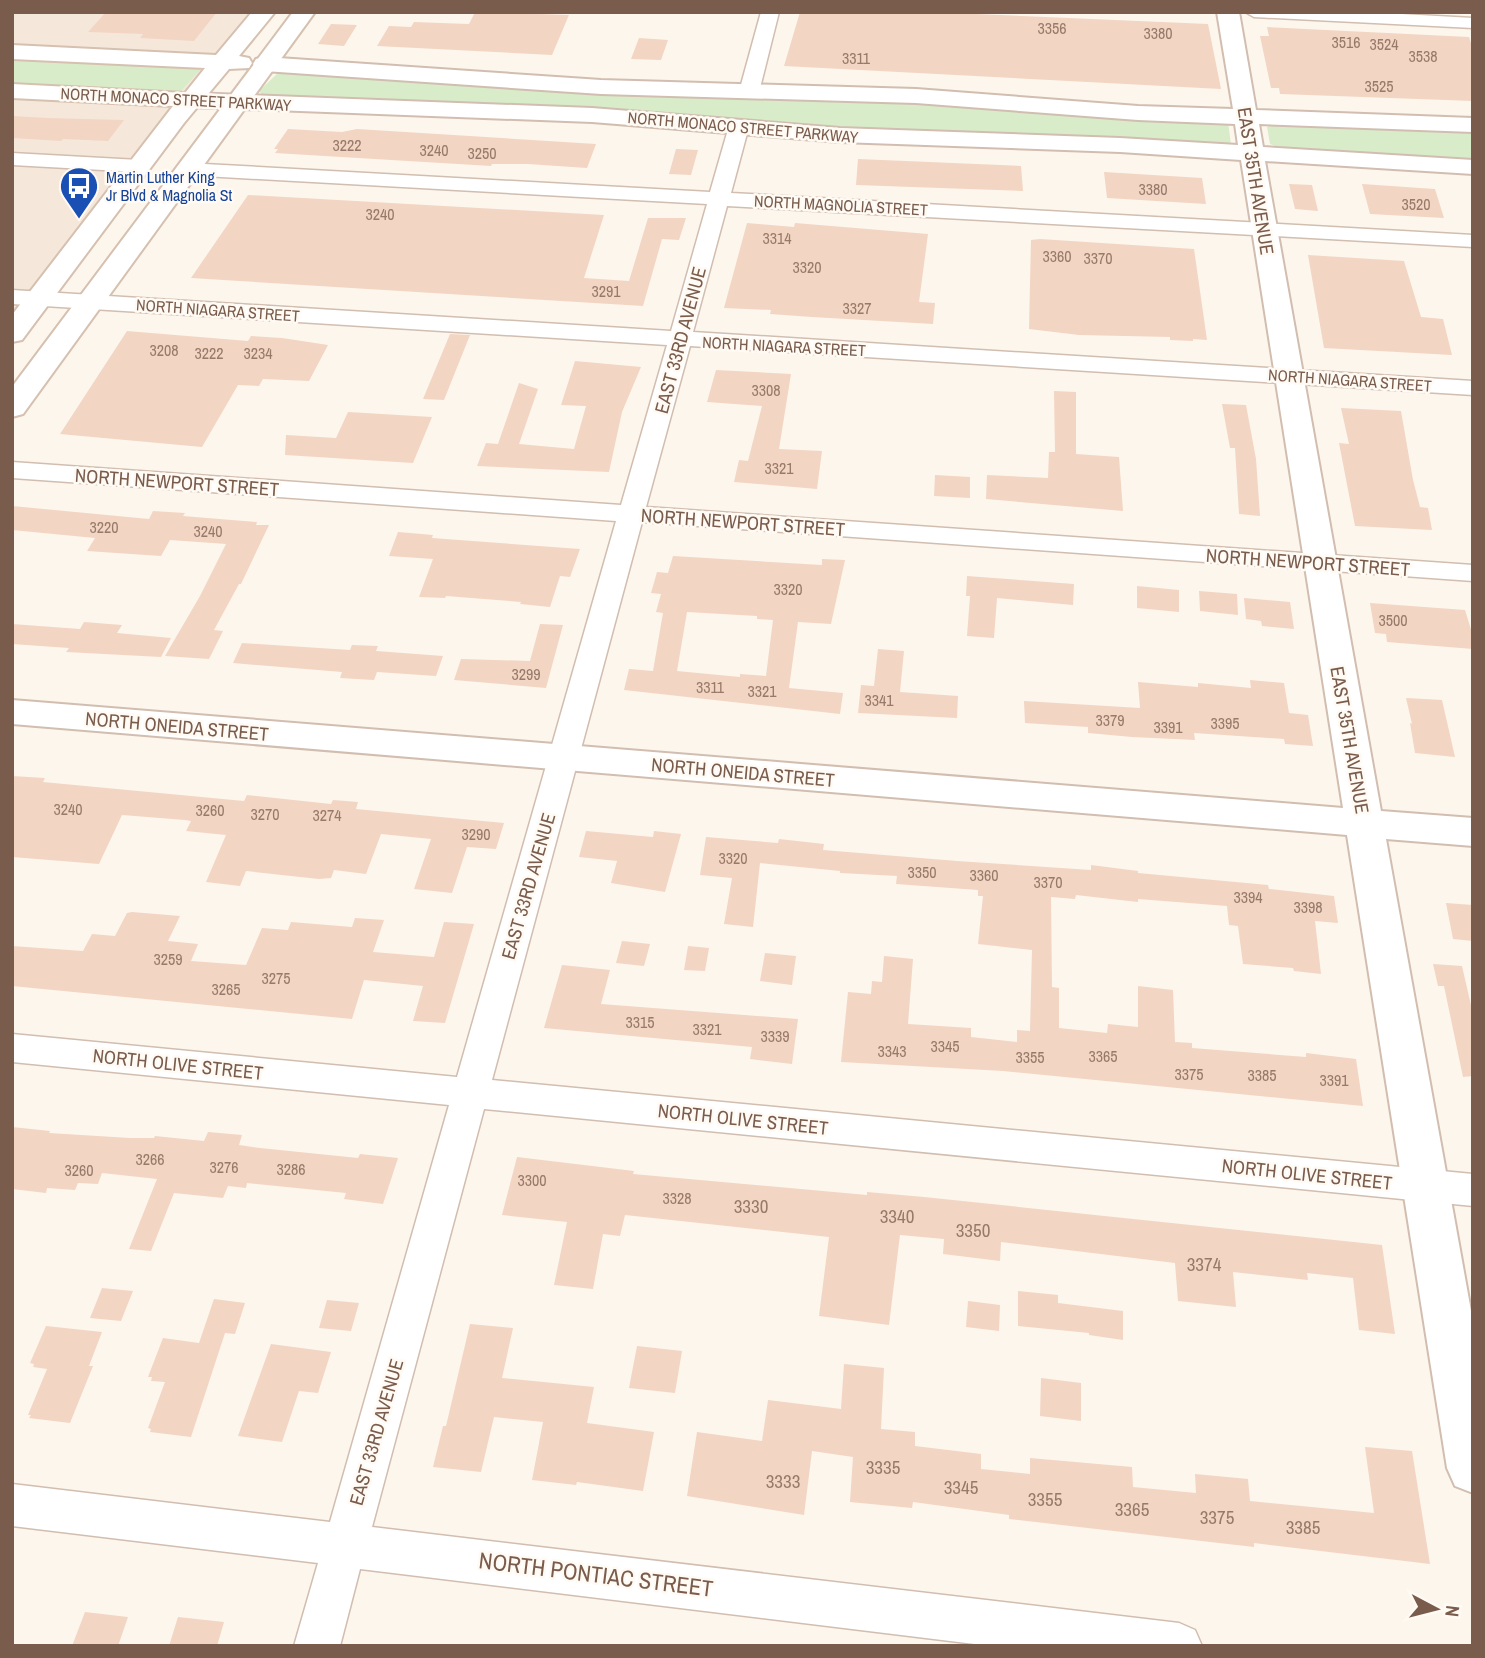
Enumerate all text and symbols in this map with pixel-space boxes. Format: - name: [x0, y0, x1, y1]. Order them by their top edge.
- house number: 3356: [1037, 17, 1067, 39]
- house number: 3380: [1143, 22, 1173, 44]
- house number: 3516: [1331, 31, 1361, 53]
- house number: 3524: [1369, 33, 1399, 55]
- house number: 3538: [1408, 45, 1438, 67]
- house number: 3311: [842, 47, 871, 69]
- house number: 3525: [1364, 75, 1394, 97]
- street label: NORTH MONACO STREET PARKWAY: [60, 82, 292, 116]
- street label: EAST 35TH AVENUE: [1231, 105, 1281, 257]
- street label: NORTH MONACO STREET PARKWAY: [627, 106, 859, 148]
- house number: 3222: [332, 134, 362, 156]
- house number: 3240: [419, 139, 449, 161]
- house number: 3250: [467, 142, 497, 164]
- bus stop icon: Martin Luther King Jr Blvd & Magnolia St: [58, 165, 100, 220]
- place label: Martin Luther King Jr Blvd & Magnolia St: [106, 166, 233, 206]
- house number: 3380: [1138, 178, 1168, 200]
- street label: NORTH MAGNOLIA STREET: [754, 189, 928, 221]
- house number: 3520: [1401, 193, 1431, 215]
- house number: 3240: [365, 203, 395, 225]
- house number: 3314: [762, 227, 792, 249]
- house number: 3360: [1042, 245, 1072, 267]
- house number: 3370: [1083, 247, 1113, 269]
- house number: 3320: [792, 256, 822, 278]
- street label: EAST 33RD AVENUE: [648, 264, 712, 416]
- house number: 3291: [591, 280, 621, 302]
- street label: NORTH NIAGARA STREET: [136, 293, 300, 327]
- house number: 3327: [842, 297, 872, 319]
- street label: NORTH NIAGARA STREET: [702, 331, 866, 361]
- house number: 3208: [149, 339, 179, 361]
- house number: 3222: [194, 342, 224, 364]
- house number: 3234: [243, 342, 273, 364]
- street label: NORTH NIAGARA STREET: [1268, 363, 1432, 397]
- house number: 3308: [751, 379, 781, 401]
- house number: 3321: [764, 457, 794, 479]
- street label: NORTH NEWPORT STREET: [74, 462, 280, 502]
- street label: NORTH NEWPORT STREET: [640, 502, 846, 542]
- house number: 3220: [89, 516, 119, 538]
- house number: 3240: [193, 520, 223, 542]
- street label: NORTH NEWPORT STREET: [1205, 542, 1411, 582]
- house number: 3320: [773, 578, 803, 600]
- house number: 3500: [1378, 609, 1408, 631]
- house number: 3299: [511, 663, 541, 685]
- street label: EAST 35TH AVENUE: [1324, 664, 1376, 816]
- house number: 3311: [696, 676, 725, 698]
- house number: 3321: [747, 680, 777, 702]
- house number: 3341: [864, 689, 894, 711]
- street label: NORTH ONEIDA STREET: [84, 705, 270, 747]
- house number: 3379: [1095, 709, 1125, 731]
- house number: 3395: [1210, 712, 1240, 734]
- house number: 3391: [1153, 716, 1183, 738]
- street label: NORTH ONEIDA STREET: [650, 751, 836, 793]
- house number: 3240: [53, 798, 83, 820]
- house number: 3260: [195, 799, 225, 821]
- house number: 3270: [250, 803, 280, 825]
- house number: 3274: [312, 804, 342, 826]
- street label: EAST 33RD AVENUE: [495, 810, 561, 962]
- house number: 3290: [461, 823, 491, 845]
- house number: 3320: [718, 847, 748, 869]
- house number: 3350: [907, 861, 937, 883]
- house number: 3360: [969, 864, 999, 886]
- house number: 3370: [1033, 871, 1063, 893]
- house number: 3394: [1233, 886, 1263, 908]
- house number: 3398: [1293, 896, 1323, 918]
- house number: 3259: [153, 948, 183, 970]
- house number: 3275: [261, 967, 291, 989]
- house number: 3265: [211, 978, 241, 1000]
- house number: 3315: [625, 1011, 655, 1033]
- house number: 3321: [692, 1018, 722, 1040]
- house number: 3339: [760, 1025, 790, 1047]
- house number: 3345: [930, 1035, 960, 1057]
- house number: 3343: [877, 1040, 907, 1062]
- street label: NORTH OLIVE STREET: [92, 1042, 265, 1086]
- house number: 3365: [1088, 1045, 1118, 1067]
- house number: 3355: [1015, 1046, 1045, 1068]
- house number: 3375: [1174, 1063, 1204, 1085]
- house number: 3385: [1247, 1064, 1277, 1086]
- house number: 3391: [1319, 1069, 1349, 1091]
- street label: NORTH OLIVE STREET: [657, 1097, 830, 1141]
- house number: 3266: [135, 1148, 165, 1170]
- street label: NORTH OLIVE STREET: [1221, 1152, 1394, 1196]
- house number: 3276: [209, 1156, 239, 1178]
- house number: 3286: [276, 1158, 306, 1180]
- house number: 3260: [64, 1159, 94, 1181]
- house number: 3300: [517, 1169, 547, 1191]
- house number: 3328: [662, 1187, 692, 1209]
- house number: 3330: [734, 1193, 768, 1219]
- house number: 3340: [880, 1203, 914, 1229]
- house number: 3350: [956, 1217, 990, 1243]
- house number: 3374: [1187, 1251, 1222, 1277]
- street label: EAST 33RD AVENUE: [343, 1356, 409, 1508]
- house number: 3335: [866, 1454, 901, 1480]
- house number: 3333: [766, 1468, 800, 1494]
- house number: 3345: [944, 1474, 979, 1500]
- house number: 3355: [1028, 1486, 1063, 1512]
- house number: 3365: [1115, 1496, 1150, 1522]
- house number: 3375: [1200, 1504, 1235, 1530]
- house number: 3385: [1286, 1514, 1321, 1540]
- street label: NORTH PONTIAC STREET: [477, 1544, 715, 1604]
- north arrow: [1401, 1574, 1471, 1644]
- text: N: [1439, 1604, 1466, 1618]

